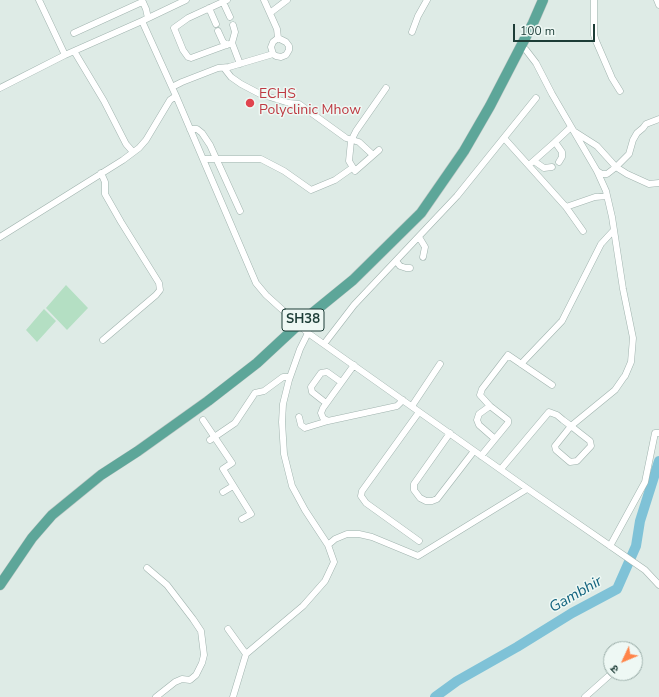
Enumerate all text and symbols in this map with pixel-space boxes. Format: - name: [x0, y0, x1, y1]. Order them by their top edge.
- scale bar: [515, 16, 597, 42]
- text: 100 m: [520, 23, 555, 39]
- place label: ECHS Polyclinic Mhow: [259, 87, 361, 120]
- marker: ECHS Polyclinic Mhow: [244, 97, 256, 109]
- road number: SH38: [282, 309, 324, 331]
- water label: Gambhir: [546, 573, 606, 617]
- north arrow: [603, 641, 643, 681]
- text: उ: [607, 661, 622, 677]

